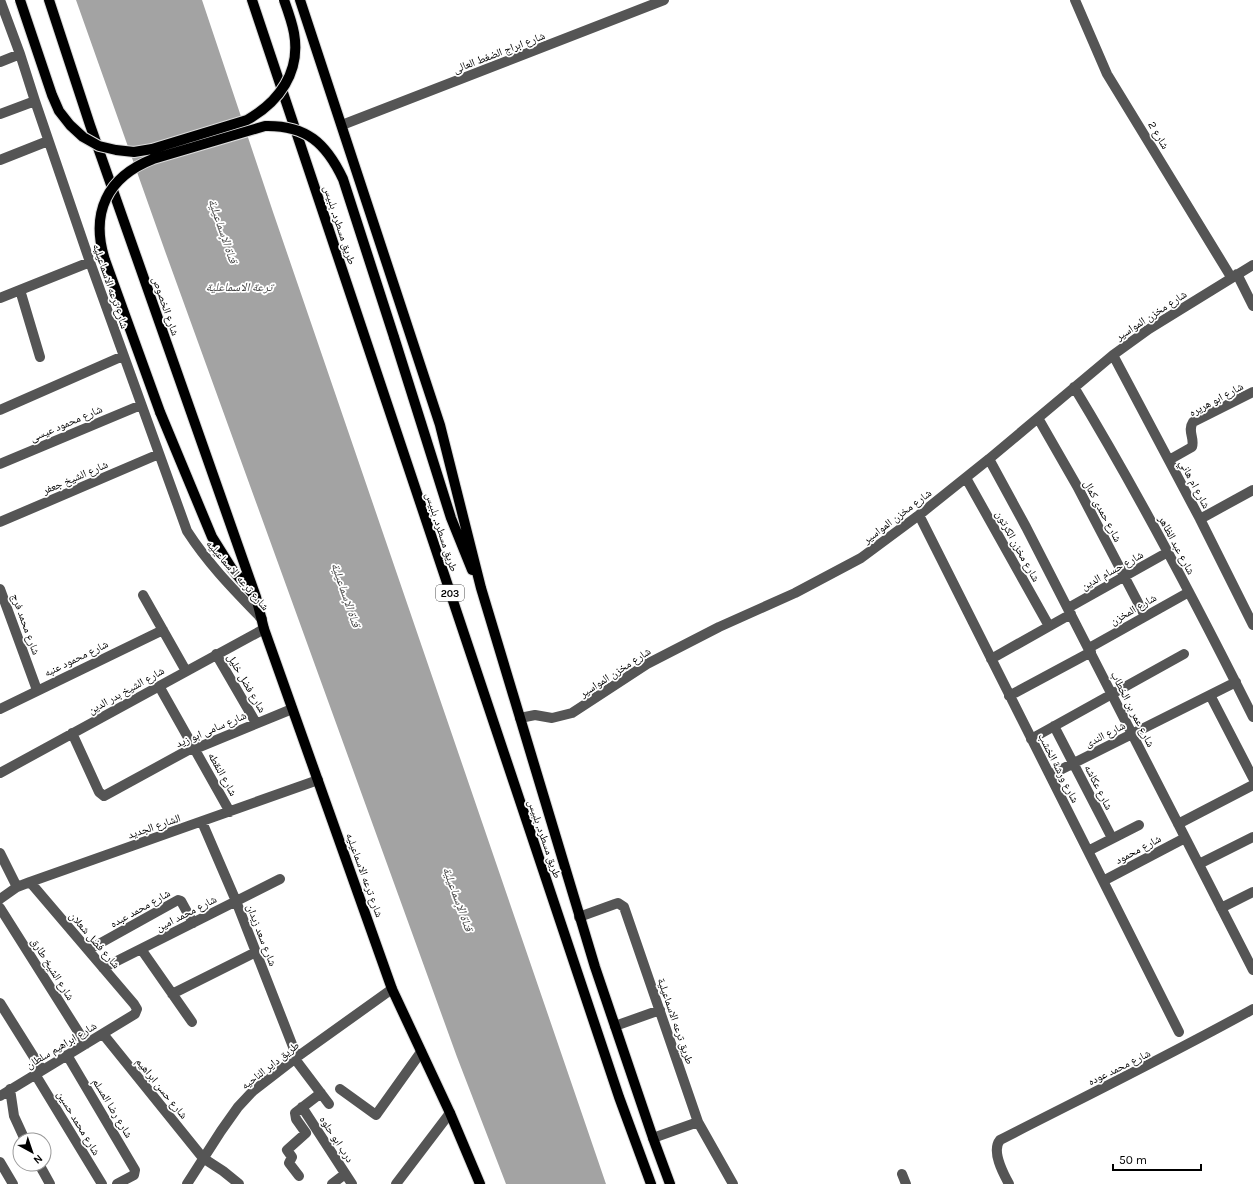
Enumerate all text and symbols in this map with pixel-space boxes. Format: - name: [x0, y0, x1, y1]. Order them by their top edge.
- street label: شارع ابراج الضغط العالى: [451, 29, 547, 76]
- street label: شارع 2: [1145, 119, 1172, 151]
- street label: طريق مسطرد, بلبيس: [321, 184, 358, 266]
- water label: قناة الإسماعيلية: [205, 197, 241, 266]
- street label: شارع ترعه الاسماعيليه: [90, 242, 131, 330]
- street label: شارع الخصوص: [149, 275, 182, 337]
- water label: ترعة الاسماعلية: [206, 280, 275, 294]
- street label: شارع مخزن المواسير: [1112, 288, 1189, 344]
- street label: شارع ابو هريره: [1187, 380, 1246, 419]
- street label: شارع محمود عيسى: [28, 402, 104, 445]
- street label: شارع الشيخ جعفر: [40, 458, 110, 497]
- street label: شارع ام هاني: [1175, 458, 1213, 512]
- street label: شارع حمدى كمال: [1081, 478, 1124, 544]
- street label: شارع مخزن المواسير: [860, 486, 934, 547]
- street label: طريق مسطرد, بلبيس: [423, 491, 460, 573]
- street label: شارع مخزن الكرتون: [993, 508, 1042, 584]
- street label: شارع عبد الظاهر: [1155, 513, 1198, 577]
- street label: شارع ترعه الاسماعيليه: [204, 538, 272, 613]
- street label: شارع حسام الدين: [1079, 548, 1146, 593]
- water label: قناة الإسماعيلية: [328, 561, 364, 630]
- road number: 203: [436, 585, 464, 601]
- street label: شارع المخزن: [1108, 591, 1159, 628]
- street label: شارع محمد فرج: [8, 592, 43, 657]
- street label: شارع محمود عنبه: [42, 637, 110, 680]
- street label: شارع مخزن المواسير: [576, 645, 653, 701]
- street label: شارع فضل خليل: [224, 651, 269, 715]
- street label: شارع الشيخ بدر الدين: [86, 664, 167, 717]
- street label: شارع عمر بن الخطاب: [1108, 669, 1157, 749]
- street label: شارع سامى ابو زيد: [174, 709, 248, 750]
- street label: شارع الندى: [1083, 719, 1128, 750]
- street label: شارع ورشة الخشب: [1035, 731, 1082, 805]
- street label: شارع النقطه: [205, 750, 240, 798]
- street label: شارع عكاشه: [1082, 762, 1115, 812]
- street label: طريق مسطرد, بلبيس: [525, 798, 564, 880]
- street label: الشارع الجديد: [126, 811, 182, 842]
- street label: شارع ترعه الاسماعيليه: [343, 831, 386, 919]
- street label: شارع محمود: [1113, 832, 1163, 867]
- water label: قناة الإسماعيلية: [440, 865, 477, 934]
- street label: شارع محمد عبده: [108, 887, 173, 930]
- street label: شارع محمد امين: [154, 893, 219, 934]
- street label: شارع سعد زيدان: [244, 902, 279, 968]
- street label: شارع فضل شعلان: [67, 909, 123, 971]
- street label: شارع الشيخ طارق: [28, 936, 77, 1003]
- street label: طريق ترعه الاسماعيلية: [655, 976, 696, 1066]
- street label: شارع ابراهيم سلطان: [24, 1019, 100, 1073]
- street label: طريق داير الناحيه: [239, 1039, 302, 1092]
- street label: شارع محمد عوده: [1086, 1047, 1153, 1088]
- street label: شارع حسن ابراهيم: [132, 1055, 190, 1122]
- street label: شارع رضا المسلم: [89, 1076, 135, 1141]
- street label: شارع محمد حسين: [54, 1089, 103, 1158]
- street label: درب ابو حلوه: [317, 1114, 357, 1165]
- north arrow: [12, 1132, 52, 1172]
- scale bar: [1113, 1146, 1201, 1172]
- text: N: [31, 1152, 45, 1167]
- text: 50 m: [1119, 1153, 1147, 1167]

